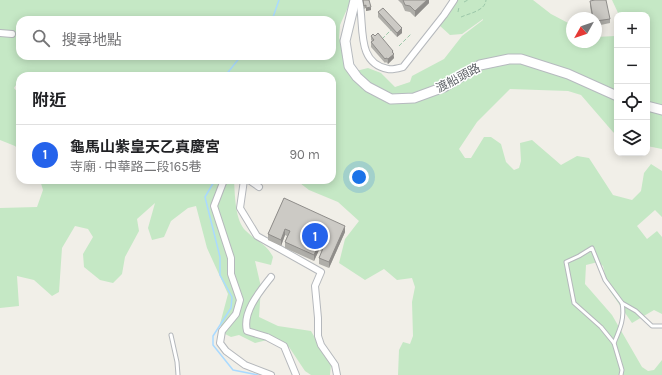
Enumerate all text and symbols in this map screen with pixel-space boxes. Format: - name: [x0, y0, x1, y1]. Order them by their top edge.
- north arrow: [566, 12, 602, 48]
- map controls: [614, 12, 650, 156]
- button: +: [614, 12, 650, 48]
- search box: [16, 16, 336, 60]
- icon: search: [30, 27, 52, 49]
- text: 搜尋地點: [62, 31, 122, 49]
- button: −: [614, 48, 650, 84]
- street label: 渡船頭路: [434, 61, 482, 95]
- button: locate: [614, 84, 650, 120]
- text: 附近: [32, 90, 66, 110]
- button: layers: [614, 120, 650, 156]
- text: 龜馬山紫皇天乙真慶宮: [70, 138, 220, 156]
- text: 1: [43, 147, 47, 162]
- text: 90 m: [289, 147, 320, 162]
- text: 寺廟 · 中華路二段165巷: [70, 159, 202, 174]
- your location: [349, 167, 369, 187]
- pin: 1: [302, 221, 328, 251]

